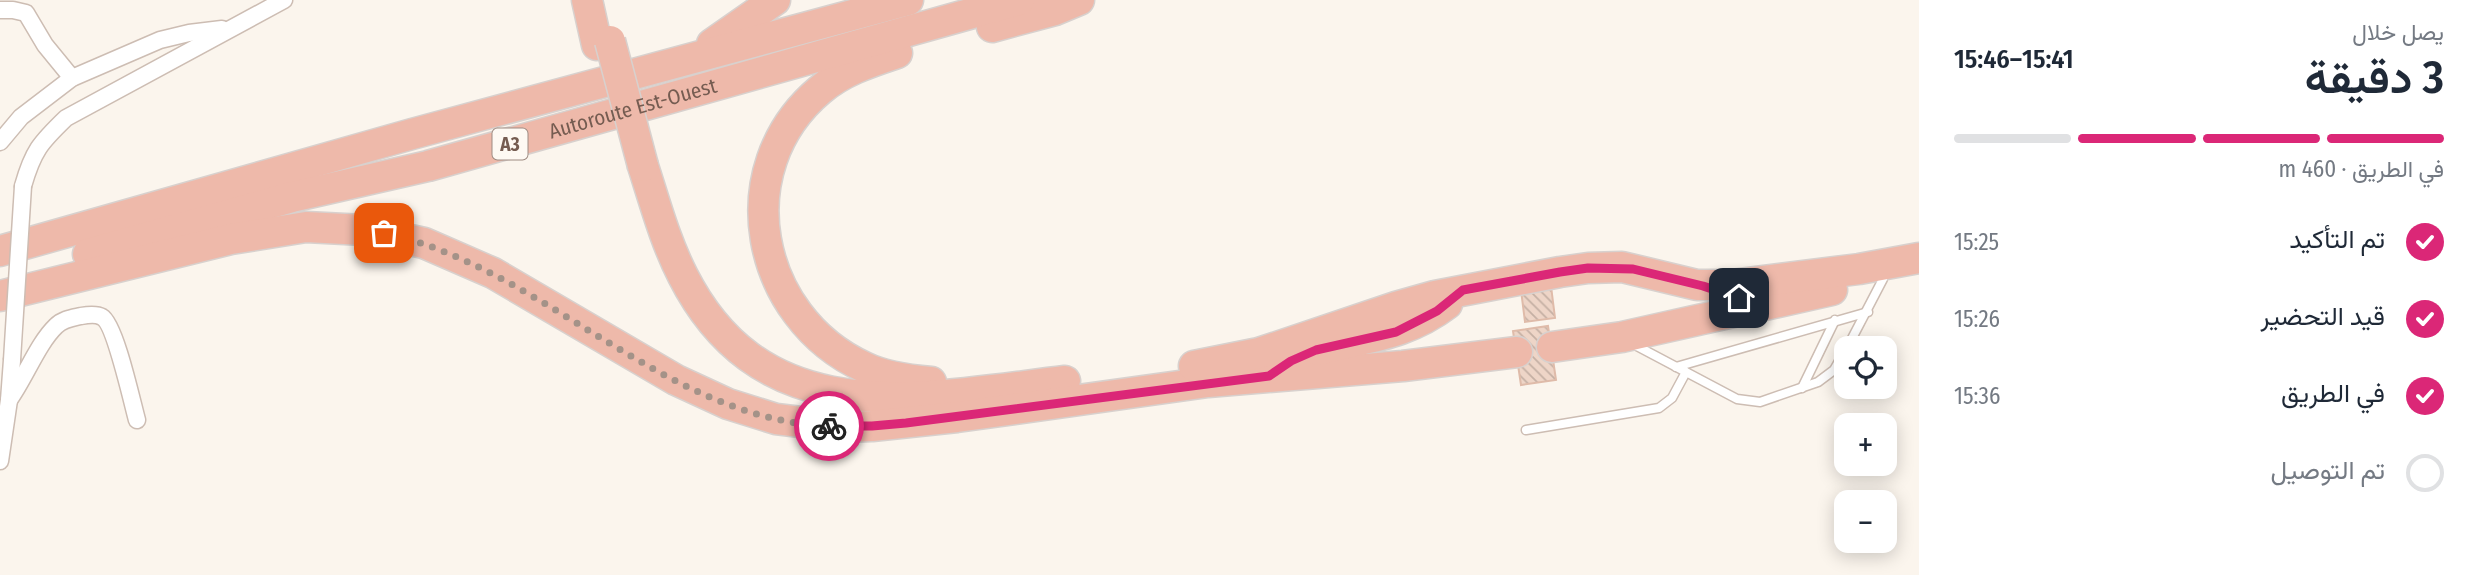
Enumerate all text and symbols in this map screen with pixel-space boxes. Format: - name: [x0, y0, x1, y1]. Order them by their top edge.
- text: يصل خلال: [2352, 18, 2444, 46]
- text: 15:41–15:46: [1954, 44, 2074, 75]
- text: 3 دقيقة: [2305, 50, 2444, 105]
- street label: Autoroute Est-Ouest: [546, 73, 720, 144]
- road number: A3: [492, 128, 528, 160]
- text: في الطريق · 460 m: [2279, 155, 2444, 183]
- pin: [354, 203, 414, 263]
- icon: bag: [365, 214, 403, 252]
- icon: check: [2406, 223, 2444, 261]
- text: تم التأكيد: [2289, 224, 2385, 255]
- text: 15:25: [1954, 228, 1999, 256]
- pin: [1709, 268, 1769, 328]
- icon: home: [1720, 279, 1758, 317]
- icon: check: [2406, 300, 2444, 338]
- text: قيد التحضير: [2260, 301, 2385, 332]
- text: 15:26: [1954, 305, 2000, 333]
- map controls: [1834, 336, 1897, 553]
- button: locate: [1834, 336, 1897, 399]
- icon: check: [2406, 377, 2444, 415]
- text: في الطريق: [2281, 378, 2385, 409]
- text: 15:36: [1954, 382, 2000, 410]
- courier: [794, 391, 864, 461]
- icon: bike: [810, 407, 848, 445]
- button: +: [1834, 413, 1897, 476]
- text: تم التوصيل: [2271, 455, 2385, 486]
- button: −: [1834, 490, 1897, 553]

